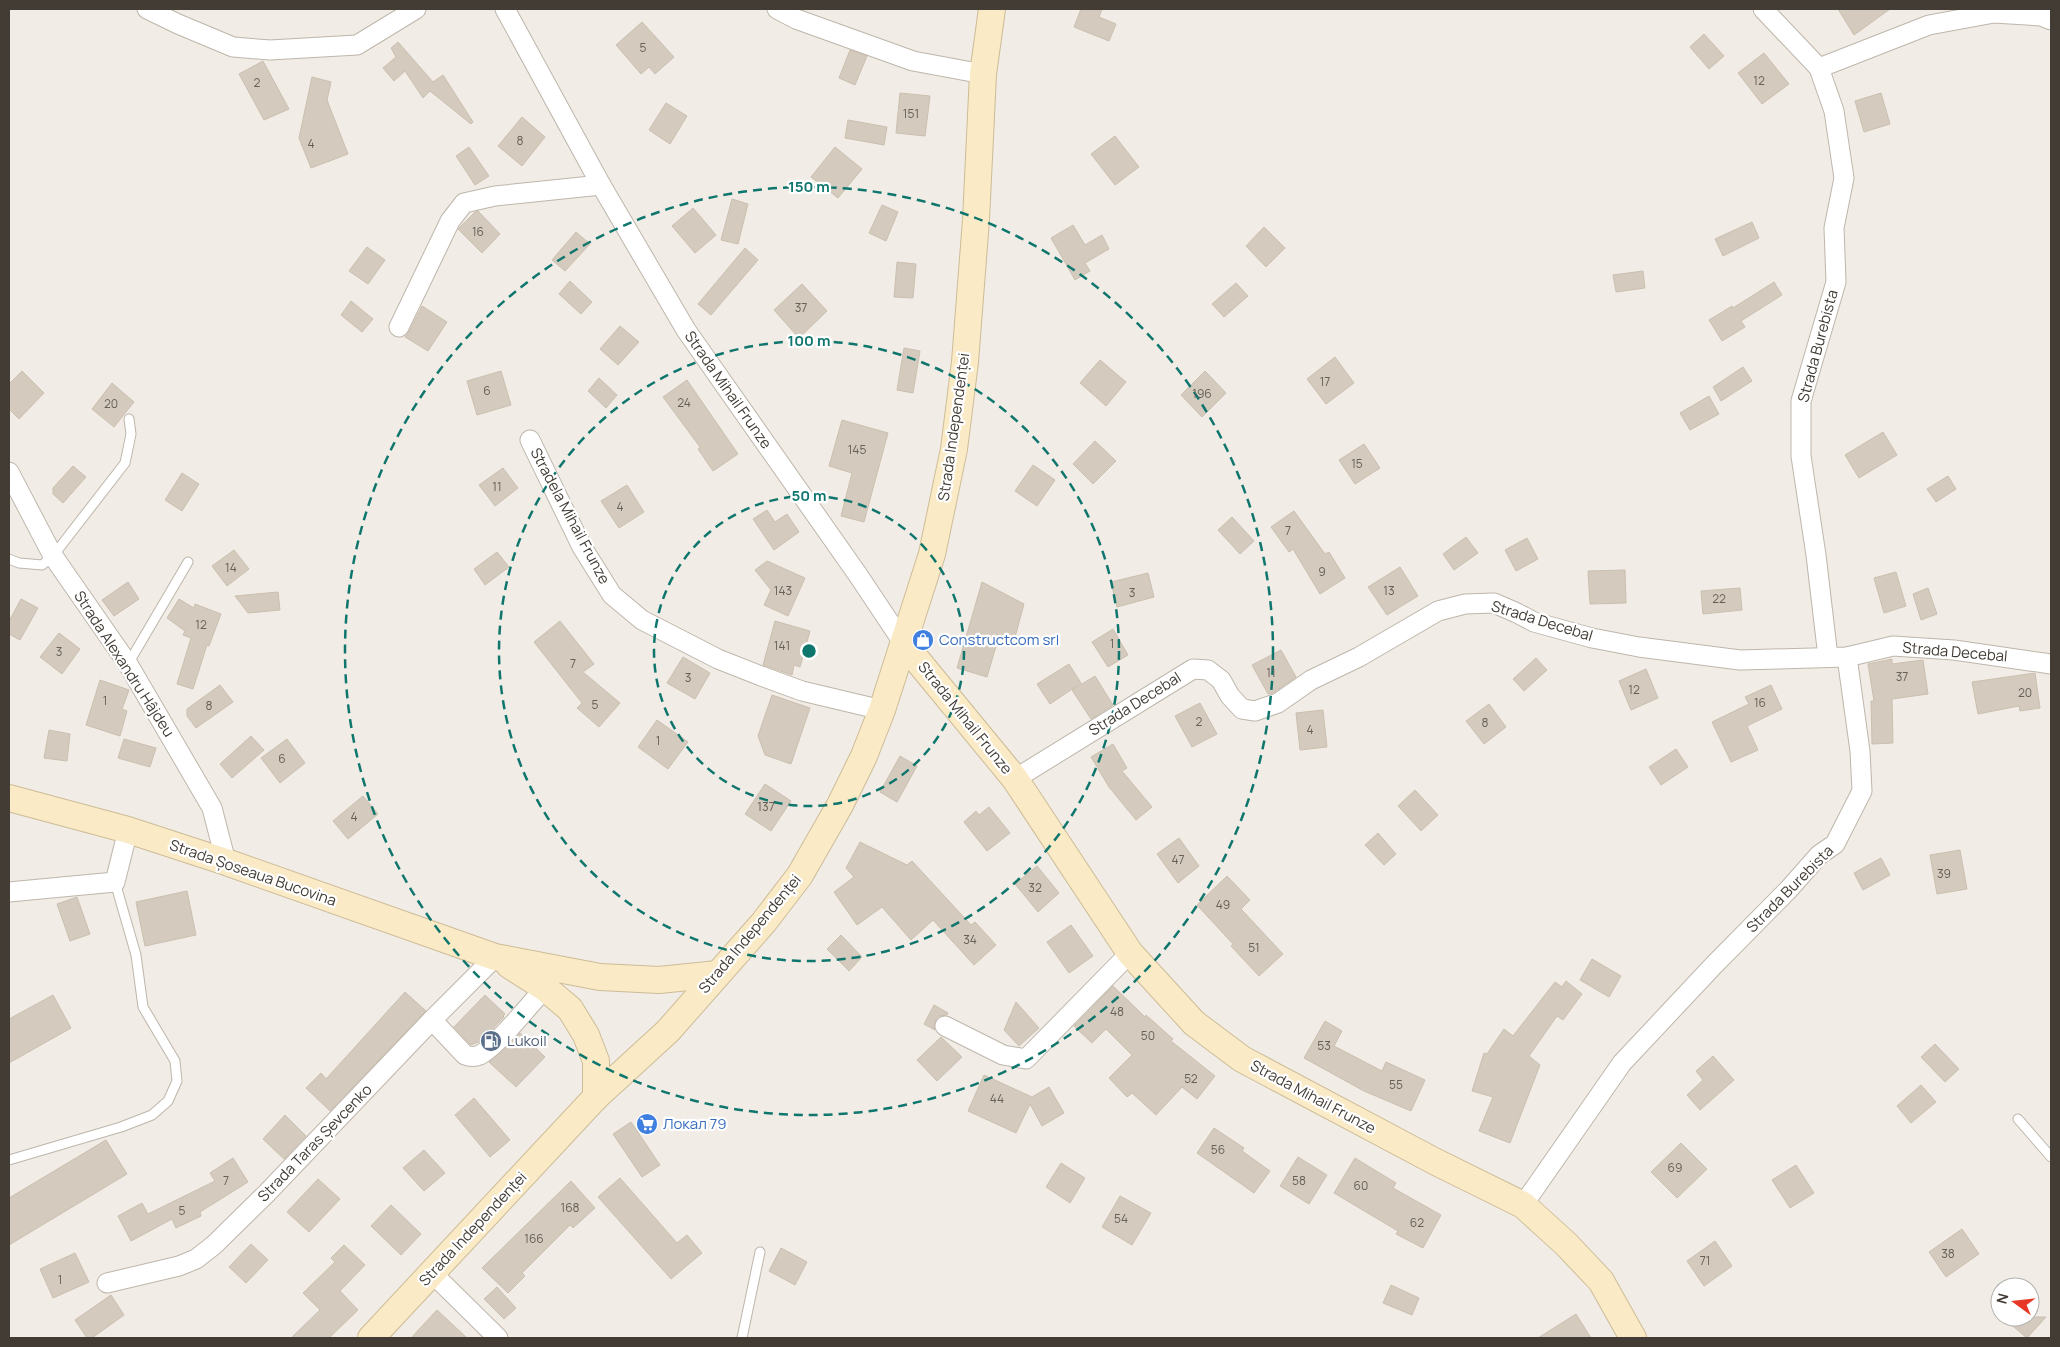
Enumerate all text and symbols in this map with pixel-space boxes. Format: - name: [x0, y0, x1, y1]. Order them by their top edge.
- house number: 5: [640, 39, 647, 56]
- house number: 12: [1753, 72, 1765, 89]
- house number: 2: [254, 74, 261, 91]
- house number: 151: [903, 105, 919, 122]
- house number: 8: [517, 132, 524, 149]
- house number: 4: [307, 135, 315, 152]
- text: 150 m: [788, 176, 830, 197]
- house number: 16: [472, 223, 484, 240]
- street label: Strada Burebista: [1792, 287, 1843, 404]
- house number: 37: [795, 299, 807, 316]
- street label: Strada Mihail Frunze: [680, 327, 777, 453]
- text: 100 m: [788, 330, 830, 351]
- street label: Strada Independenței: [933, 352, 974, 502]
- house number: 17: [1320, 373, 1330, 390]
- house number: 6: [483, 382, 491, 399]
- house number: 196: [1192, 385, 1212, 402]
- house number: 24: [677, 394, 691, 411]
- house number: 20: [104, 395, 118, 412]
- house number: 145: [848, 441, 866, 458]
- street label: Stradela Mihail Frunze: [526, 444, 615, 588]
- house number: 15: [1351, 455, 1363, 472]
- house number: 11: [492, 478, 502, 495]
- text: 50 m: [791, 485, 827, 506]
- house number: 4: [616, 498, 624, 515]
- house number: 7: [1285, 522, 1291, 539]
- house number: 14: [225, 559, 237, 576]
- house number: 9: [1318, 563, 1326, 580]
- house number: 143: [774, 582, 792, 599]
- house number: 13: [1383, 582, 1395, 599]
- house number: 3: [1129, 584, 1135, 601]
- street label: Strada Alexandru Hâjdeu: [69, 587, 180, 741]
- house number: 22: [1712, 590, 1726, 607]
- street label: Strada Decebal: [1489, 595, 1596, 646]
- house number: 12: [195, 616, 207, 633]
- shop icon: Constructcom srl: [911, 628, 935, 652]
- place label: Constructcom srl: [939, 629, 1059, 650]
- house number: 1: [1110, 635, 1114, 652]
- street label: Strada Decebal: [1902, 636, 2008, 667]
- house number: 141: [774, 637, 790, 654]
- centre of rings: [800, 642, 818, 660]
- house number: 3: [56, 643, 62, 660]
- house number: 7: [570, 655, 576, 672]
- street label: Strada Mihail Frunze: [913, 657, 1017, 779]
- house number: 11: [1266, 664, 1276, 681]
- street label: Strada Decebal: [1085, 667, 1185, 740]
- house number: 37: [1896, 668, 1908, 685]
- house number: 3: [685, 669, 691, 686]
- house number: 12: [1628, 681, 1640, 698]
- house number: 20: [2018, 684, 2032, 701]
- house number: 1: [103, 692, 107, 709]
- house number: 16: [1754, 694, 1766, 711]
- house number: 5: [592, 696, 599, 713]
- house number: 8: [206, 697, 213, 714]
- house number: 2: [1196, 713, 1203, 730]
- house number: 8: [1482, 714, 1489, 731]
- house number: 4: [1306, 721, 1314, 738]
- house number: 1: [656, 732, 660, 749]
- house number: 6: [278, 750, 286, 767]
- house number: 137: [757, 798, 775, 815]
- house number: 4: [350, 808, 358, 825]
- street label: Strada Șoseaua Bucovina: [167, 834, 339, 911]
- street label: Strada Burebista: [1741, 840, 1838, 937]
- house number: 47: [1171, 851, 1185, 868]
- house number: 39: [1937, 865, 1951, 882]
- street label: Strada Independenței: [694, 870, 806, 998]
- house number: 32: [1028, 879, 1042, 896]
- house number: 49: [1216, 896, 1230, 913]
- house number: 34: [963, 931, 977, 948]
- house number: 51: [1248, 939, 1260, 956]
- house number: 48: [1110, 1003, 1124, 1020]
- house number: 50: [1141, 1027, 1155, 1044]
- fuel station icon: Lukoil: [479, 1029, 503, 1053]
- place label: Lukoil: [507, 1030, 547, 1051]
- house number: 53: [1317, 1037, 1331, 1054]
- street label: Strada Mihail Frunze: [1247, 1055, 1380, 1139]
- house number: 52: [1184, 1070, 1198, 1087]
- house number: 55: [1389, 1076, 1403, 1093]
- street label: Strada Taras Șevcenko: [253, 1079, 377, 1206]
- house number: 44: [990, 1090, 1004, 1107]
- supermarket icon: Локал 79: [635, 1112, 659, 1136]
- place label: Локал 79: [663, 1113, 727, 1134]
- house number: 56: [1211, 1141, 1225, 1158]
- house number: 69: [1668, 1159, 1682, 1176]
- street label: Strada Independenței: [414, 1167, 531, 1290]
- house number: 7: [223, 1172, 229, 1189]
- house number: 58: [1292, 1172, 1306, 1189]
- house number: 60: [1354, 1177, 1368, 1194]
- house number: 168: [560, 1199, 580, 1216]
- house number: 5: [179, 1202, 186, 1219]
- house number: 54: [1114, 1210, 1128, 1227]
- house number: 62: [1410, 1214, 1424, 1231]
- house number: 166: [524, 1230, 544, 1247]
- house number: 38: [1941, 1245, 1955, 1262]
- house number: 71: [1700, 1252, 1710, 1269]
- house number: 1: [58, 1271, 62, 1288]
- north arrow: [1990, 1277, 2040, 1327]
- text: N: [1991, 1291, 2012, 1306]

